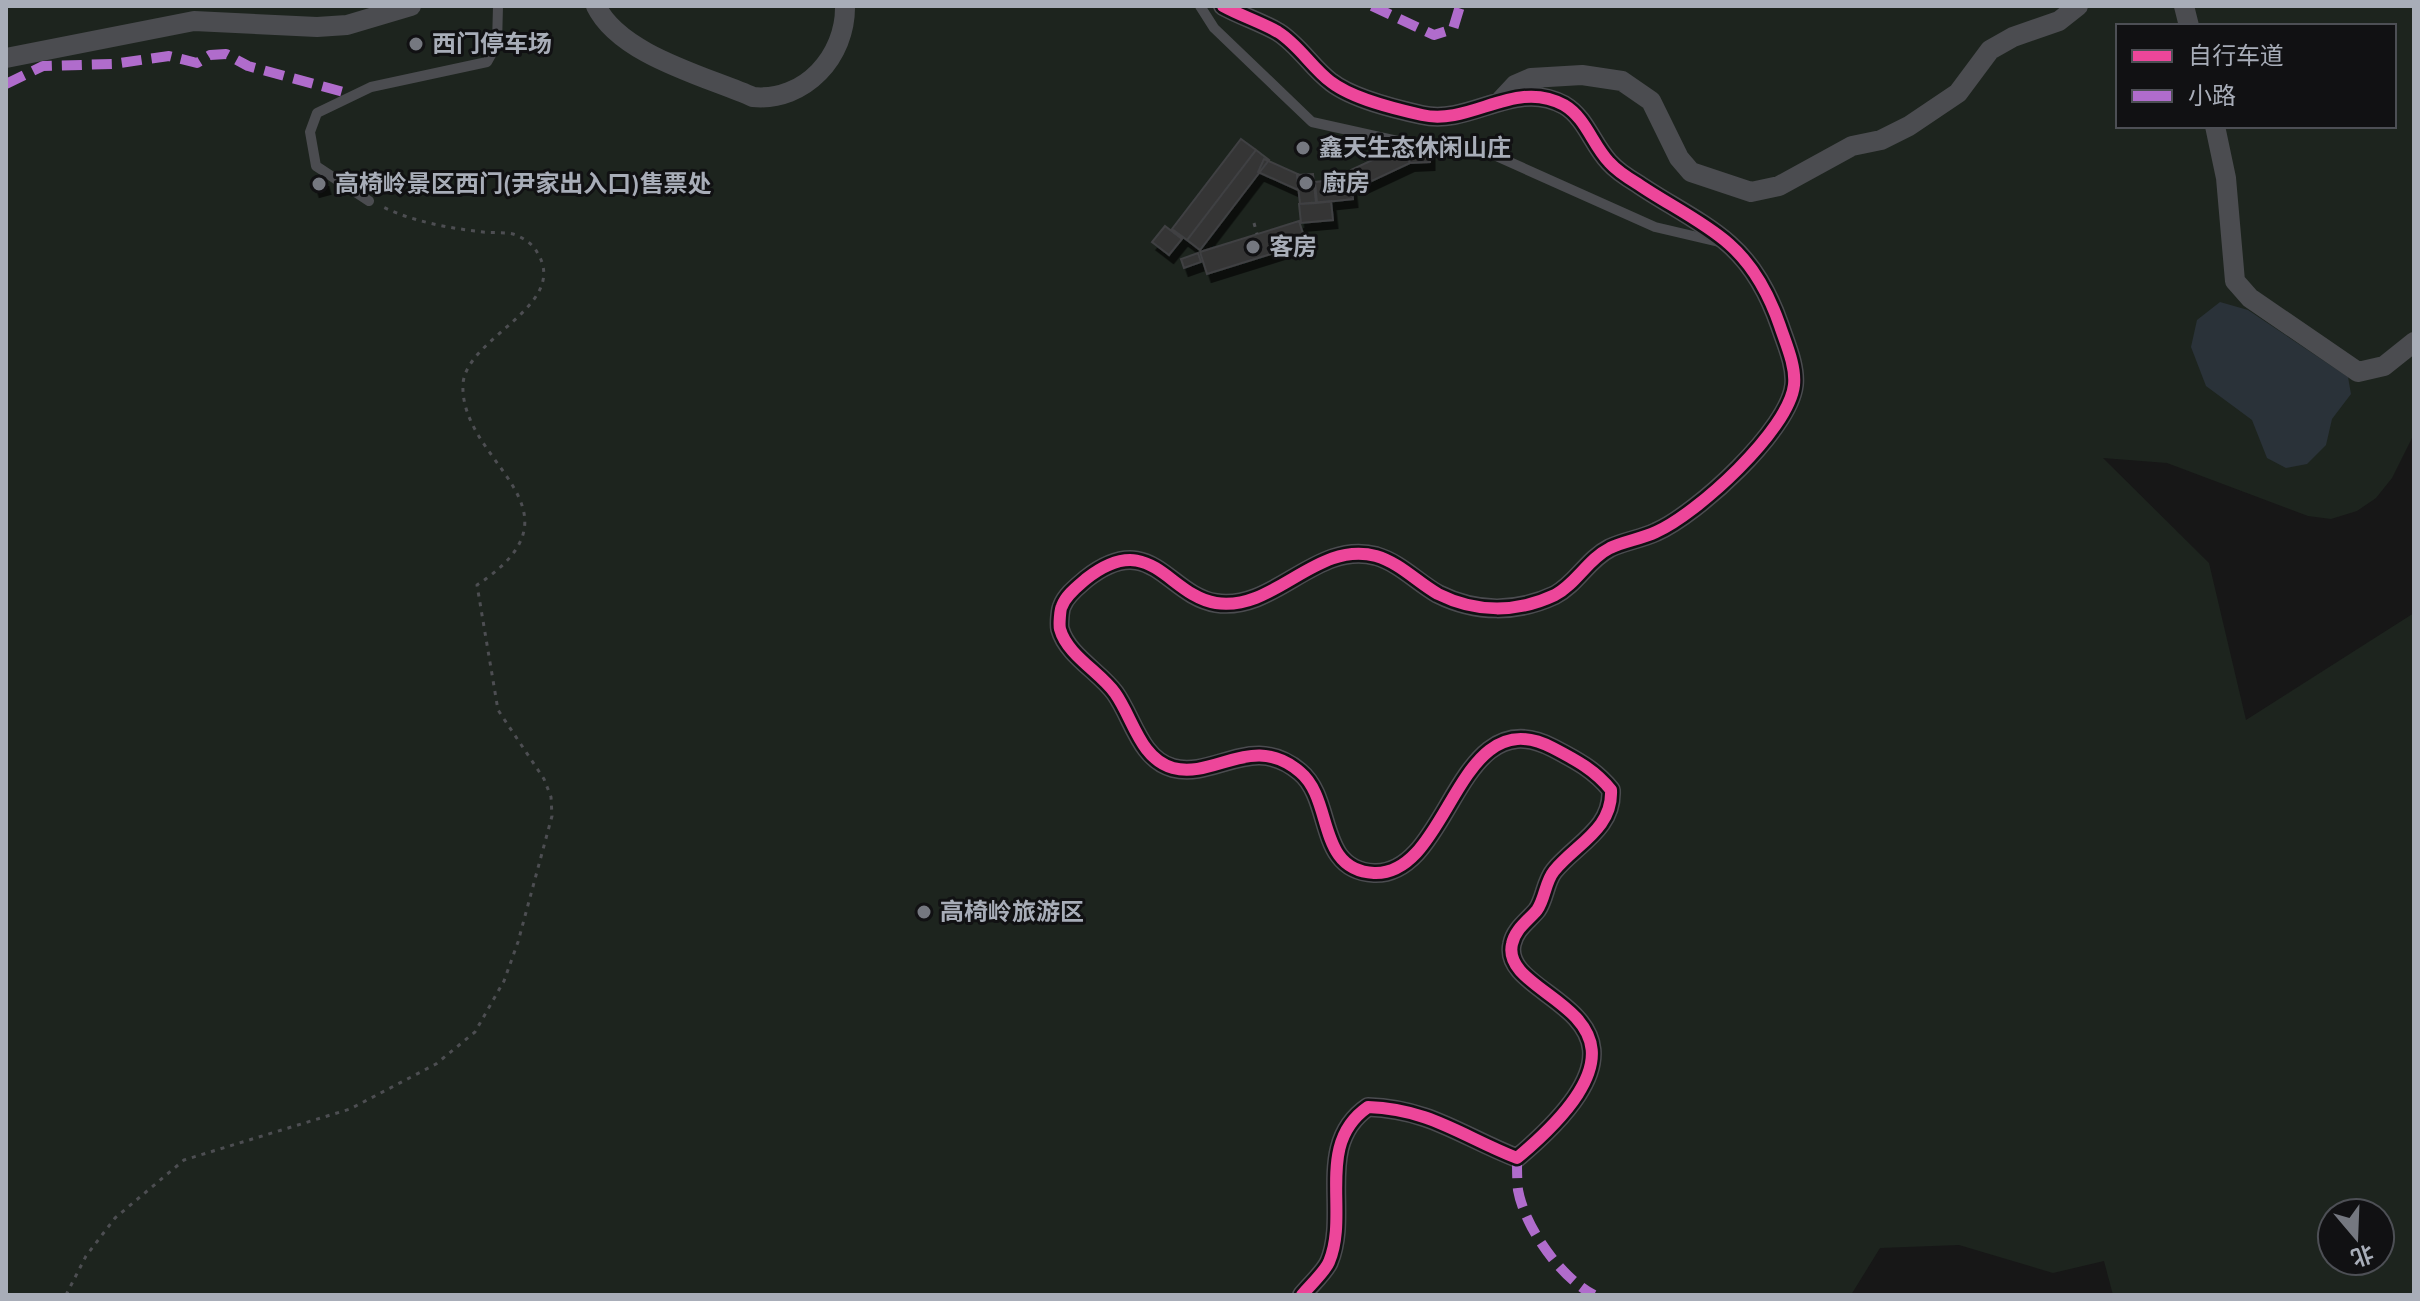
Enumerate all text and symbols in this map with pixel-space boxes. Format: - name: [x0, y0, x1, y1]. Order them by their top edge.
- legend: [2116, 24, 2396, 128]
- place label: 西门停车场: [432, 27, 552, 62]
- marker: 西门停车场: [407, 35, 425, 53]
- text: 自行车道: [2188, 39, 2284, 74]
- text: 小路: [2188, 79, 2236, 114]
- place label: 鑫天生态休闲山庄: [1319, 131, 1511, 166]
- marker: 鑫天生态休闲山庄: [1294, 139, 1312, 157]
- place label: 廚房: [1322, 166, 1370, 201]
- place label: 高椅岭景区西门(尹家出入口)售票处: [335, 167, 712, 202]
- marker: 廚房: [1297, 174, 1315, 192]
- marker: 高椅岭景区西门(尹家出入口)售票处: [310, 175, 328, 193]
- place label: 客房: [1269, 230, 1317, 265]
- marker: 客房: [1244, 238, 1262, 256]
- place label: 高椅岭旅游区: [940, 895, 1084, 930]
- marker: 高椅岭旅游区: [915, 903, 933, 921]
- north arrow: [2316, 1197, 2396, 1277]
- text: 北: [2347, 1236, 2378, 1274]

